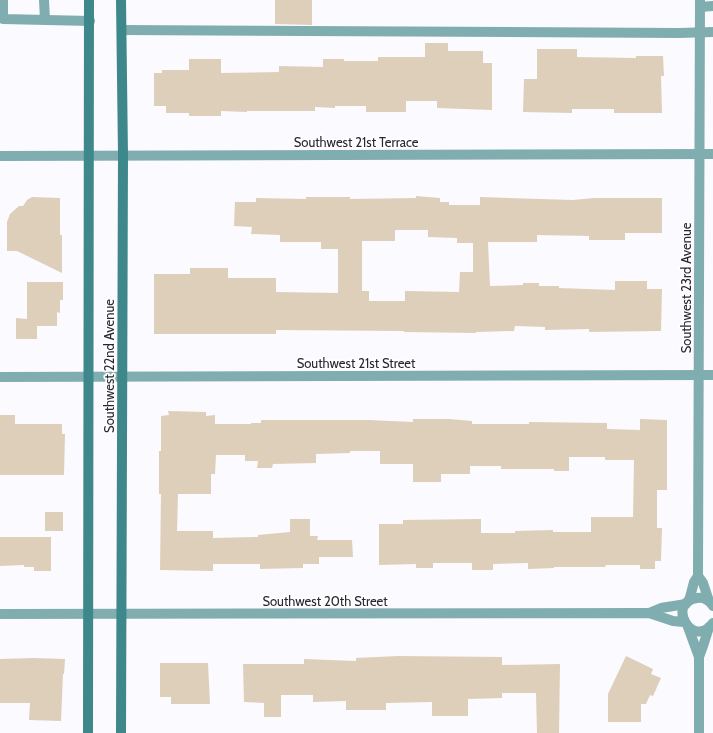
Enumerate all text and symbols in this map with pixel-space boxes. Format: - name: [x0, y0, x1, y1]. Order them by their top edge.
- street label: Southwest 21st Terrace: [294, 134, 419, 150]
- street label: Southwest 23rd Avenue: [678, 222, 694, 353]
- street label: Southwest 22nd Avenue: [101, 299, 117, 433]
- street label: Southwest 21st Street: [297, 355, 416, 371]
- street label: Southwest 20th Street: [262, 593, 388, 609]

